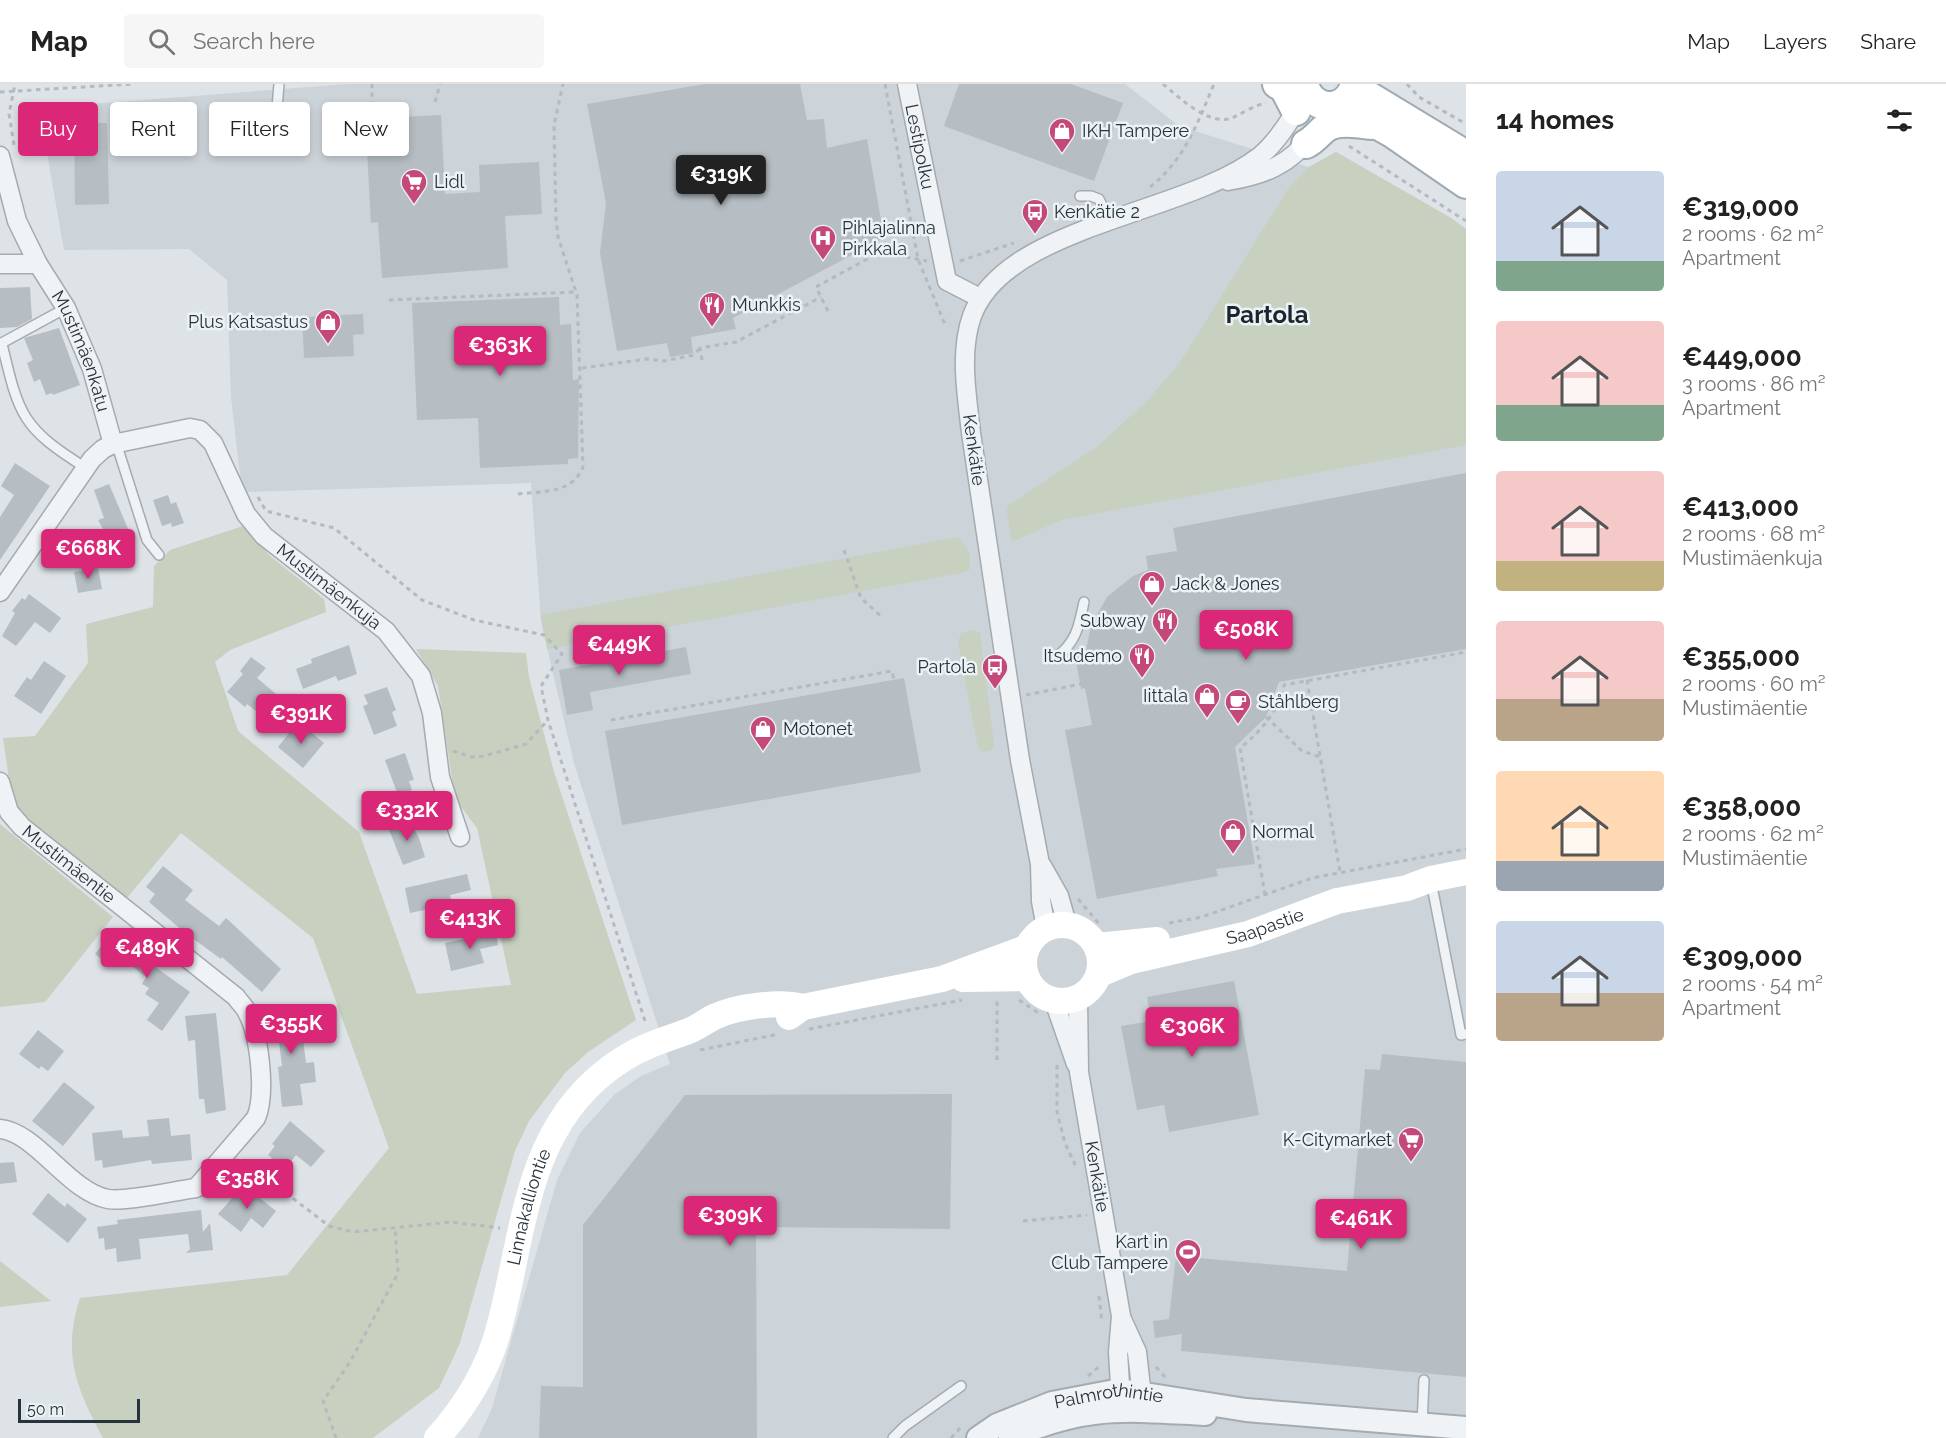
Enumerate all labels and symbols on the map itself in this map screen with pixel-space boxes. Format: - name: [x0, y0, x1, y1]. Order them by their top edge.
- street label: Lestipolku: [901, 102, 939, 191]
- shop icon: IKH Tampere: [1047, 116, 1077, 154]
- place label: IKH Tampere: [1082, 120, 1190, 141]
- pin: €319K: [679, 155, 763, 206]
- supermarket icon: Lidl: [399, 167, 429, 205]
- place label: Lidl: [434, 171, 465, 192]
- bus stop icon: Kenkätie 2: [1020, 197, 1050, 235]
- place label: Kenkätie 2: [1054, 201, 1140, 222]
- place label: Pihlajalinna Pirkkala: [842, 217, 936, 259]
- hospital icon: Pihlajalinna Pirkkala: [808, 223, 838, 261]
- street label: Mustimäenkatu: [48, 286, 114, 414]
- restaurant icon: Munkkis: [697, 290, 727, 328]
- place label: Munkkis: [732, 294, 801, 315]
- district label: Partola: [1226, 300, 1309, 329]
- shop icon: Plus Katsastus: [313, 307, 343, 345]
- place label: Plus Katsastus: [188, 311, 308, 332]
- pin: €363K: [458, 326, 542, 377]
- street label: Kenkätie: [959, 413, 990, 487]
- pin: €668K: [46, 529, 130, 580]
- street label: Mustimäenkuja: [273, 539, 386, 633]
- shop icon: Jack & Jones: [1137, 569, 1167, 607]
- place label: Jack & Jones: [1172, 573, 1280, 594]
- restaurant icon: Subway: [1150, 606, 1180, 644]
- place label: Subway: [1080, 610, 1146, 631]
- pin: €508K: [1204, 610, 1288, 661]
- pin: €449K: [577, 625, 661, 676]
- restaurant icon: Itsudemo: [1127, 641, 1157, 679]
- place label: Itsudemo: [1043, 645, 1122, 666]
- bus stop icon: Partola: [980, 652, 1010, 690]
- place label: Partola: [917, 656, 976, 677]
- shop icon: Iittala: [1192, 681, 1222, 719]
- place label: Iittala: [1143, 685, 1188, 706]
- cafe icon: Ståhlberg: [1223, 687, 1253, 725]
- place label: Ståhlberg: [1258, 691, 1339, 712]
- pin: €391K: [259, 694, 343, 745]
- shop icon: Motonet: [748, 714, 778, 752]
- place label: Motonet: [783, 718, 853, 739]
- pin: €332K: [365, 791, 449, 842]
- shop icon: Normal: [1218, 817, 1248, 855]
- street label: Mustimäentie: [18, 820, 120, 907]
- place label: Normal: [1252, 821, 1314, 842]
- pin: €413K: [428, 899, 512, 950]
- street label: Saapastie: [1224, 903, 1307, 949]
- pin: €489K: [105, 928, 189, 979]
- pin: €355K: [249, 1004, 333, 1055]
- pin: €306K: [1150, 1007, 1234, 1058]
- supermarket icon: K-Citymarket: [1396, 1125, 1426, 1163]
- place label: K-Citymarket: [1283, 1129, 1392, 1150]
- street label: Kenkätie: [1081, 1139, 1114, 1214]
- street label: Linnakalliontie: [503, 1145, 555, 1267]
- pin: €358K: [205, 1159, 289, 1210]
- pin: €309K: [688, 1196, 772, 1247]
- pin: €461K: [1319, 1199, 1403, 1250]
- place label: Kart in Club Tampere: [1051, 1231, 1168, 1273]
- sports icon: Kart in Club Tampere: [1173, 1237, 1203, 1275]
- street label: Palmrothintie: [1052, 1379, 1165, 1412]
- scale bar: [18, 1396, 140, 1424]

